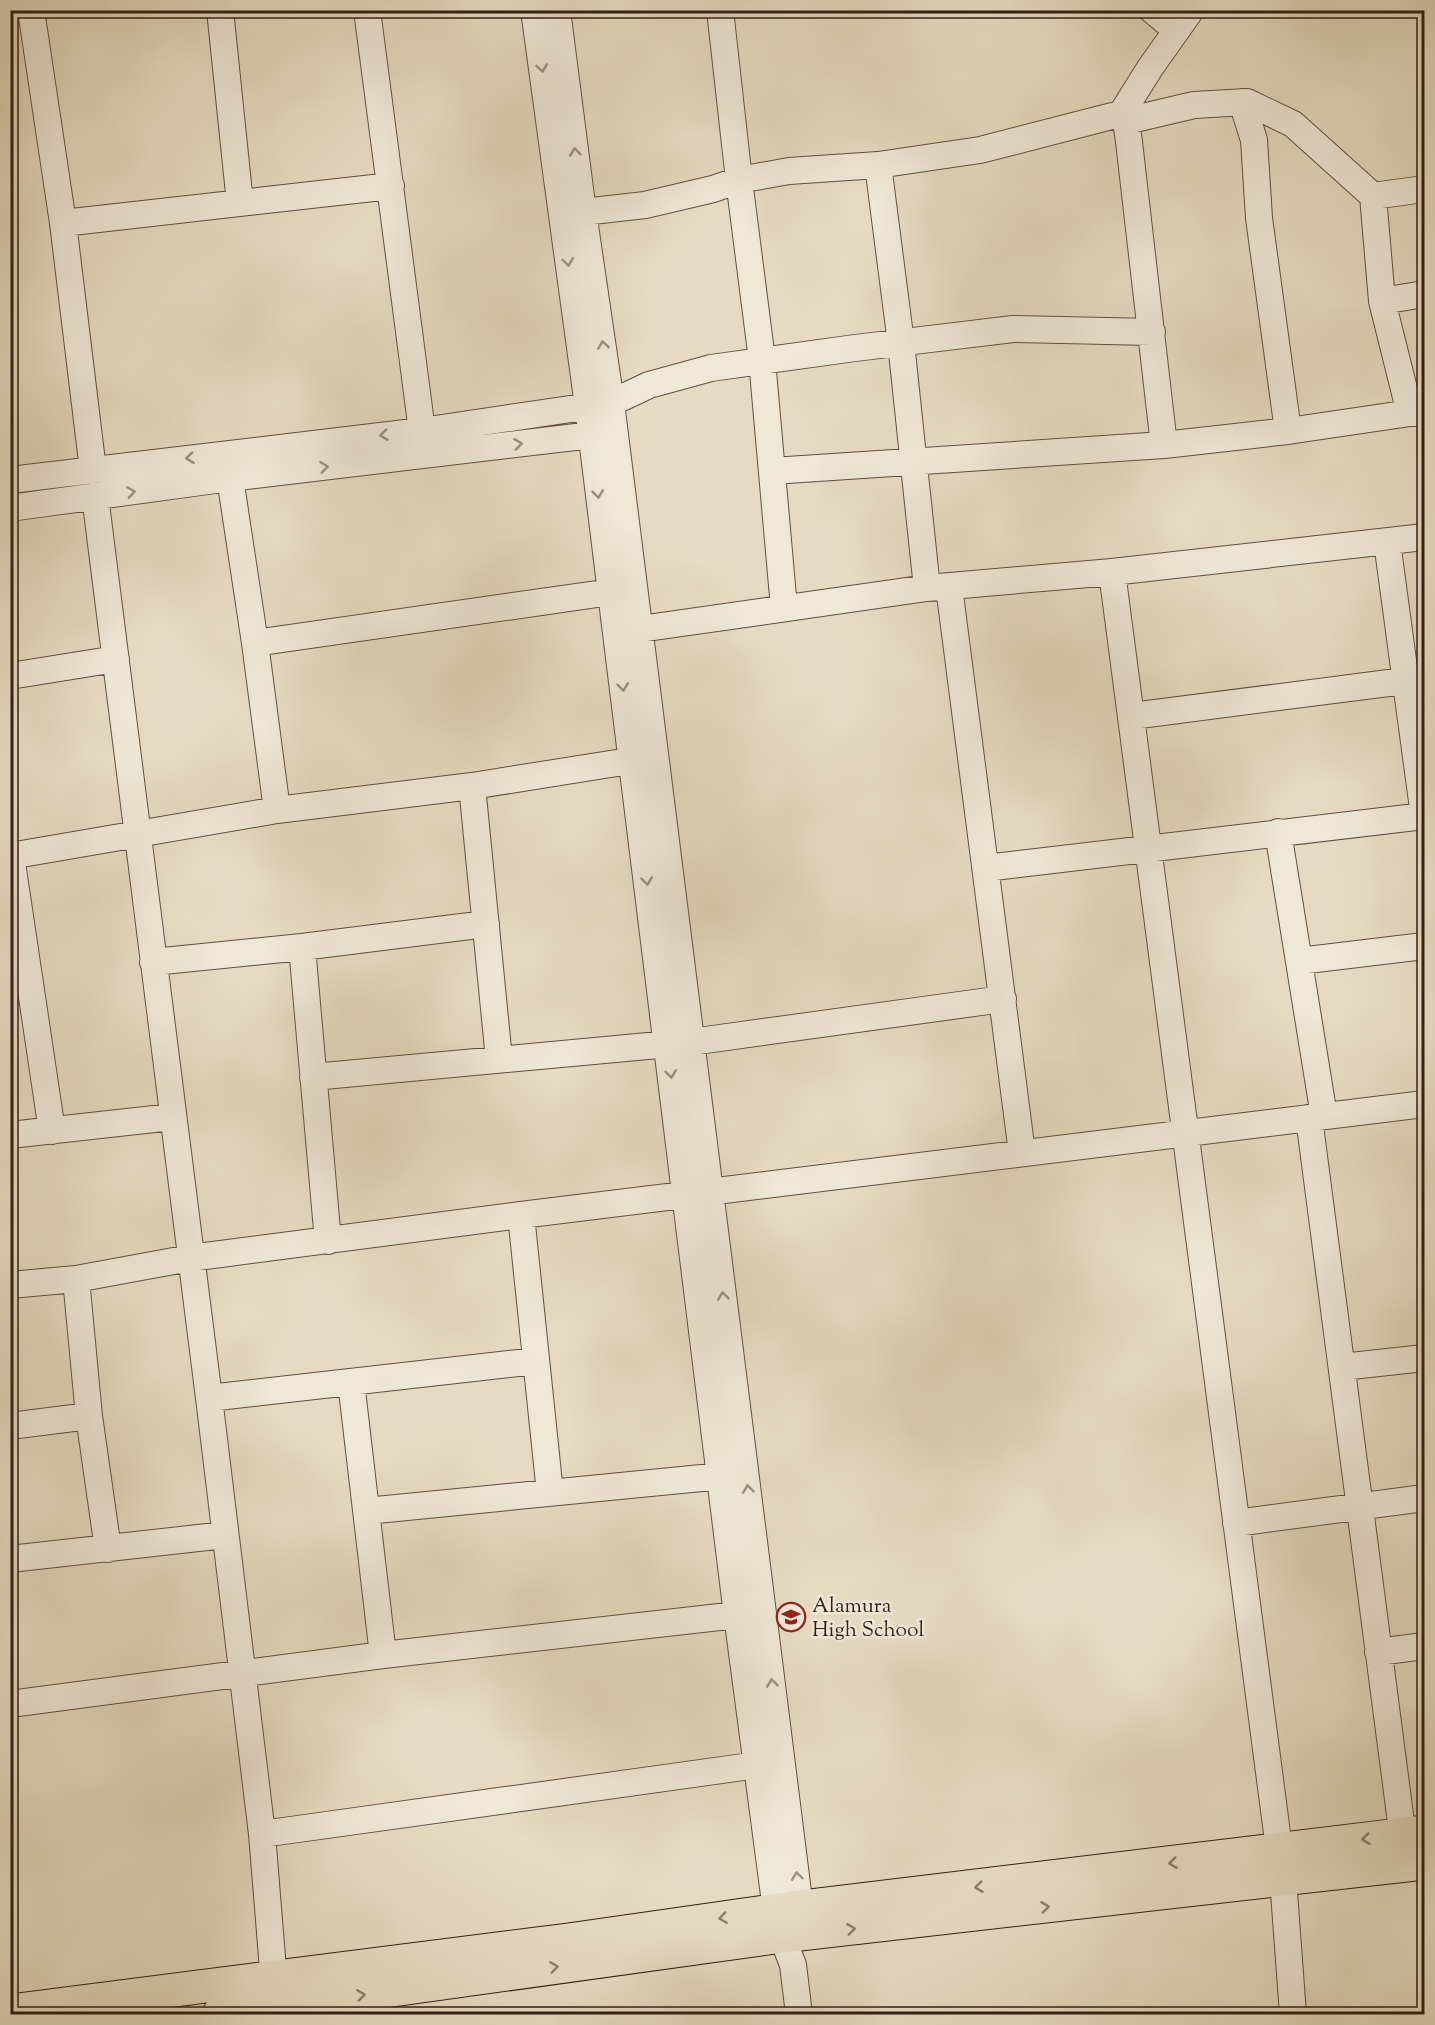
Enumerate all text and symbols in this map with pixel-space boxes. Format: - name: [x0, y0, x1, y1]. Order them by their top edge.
- one-way arrow: [535, 64, 548, 73]
- one-way arrow: [569, 147, 582, 156]
- one-way arrow: [561, 257, 574, 266]
- one-way arrow: [597, 340, 609, 349]
- one-way arrow: [380, 429, 389, 441]
- one-way arrow: [513, 438, 523, 451]
- one-way arrow: [186, 452, 195, 464]
- one-way arrow: [320, 461, 329, 474]
- one-way arrow: [126, 486, 135, 498]
- one-way arrow: [592, 489, 604, 498]
- one-way arrow: [616, 683, 628, 692]
- one-way arrow: [640, 876, 653, 885]
- one-way arrow: [665, 1070, 677, 1079]
- one-way arrow: [718, 1291, 730, 1301]
- one-way arrow: [742, 1485, 754, 1494]
- place label: Alamura High School: [812, 1592, 924, 1646]
- school or university icon: Alamura High School: [775, 1601, 807, 1633]
- one-way arrow: [766, 1678, 779, 1687]
- one-way arrow: [1362, 1833, 1371, 1845]
- one-way arrow: [1168, 1856, 1177, 1869]
- one-way arrow: [791, 1872, 803, 1881]
- one-way arrow: [975, 1880, 984, 1892]
- one-way arrow: [1040, 1901, 1049, 1913]
- one-way arrow: [719, 1912, 728, 1924]
- one-way arrow: [847, 1923, 856, 1936]
- one-way arrow: [549, 1962, 558, 1974]
- one-way arrow: [356, 1989, 365, 2001]

